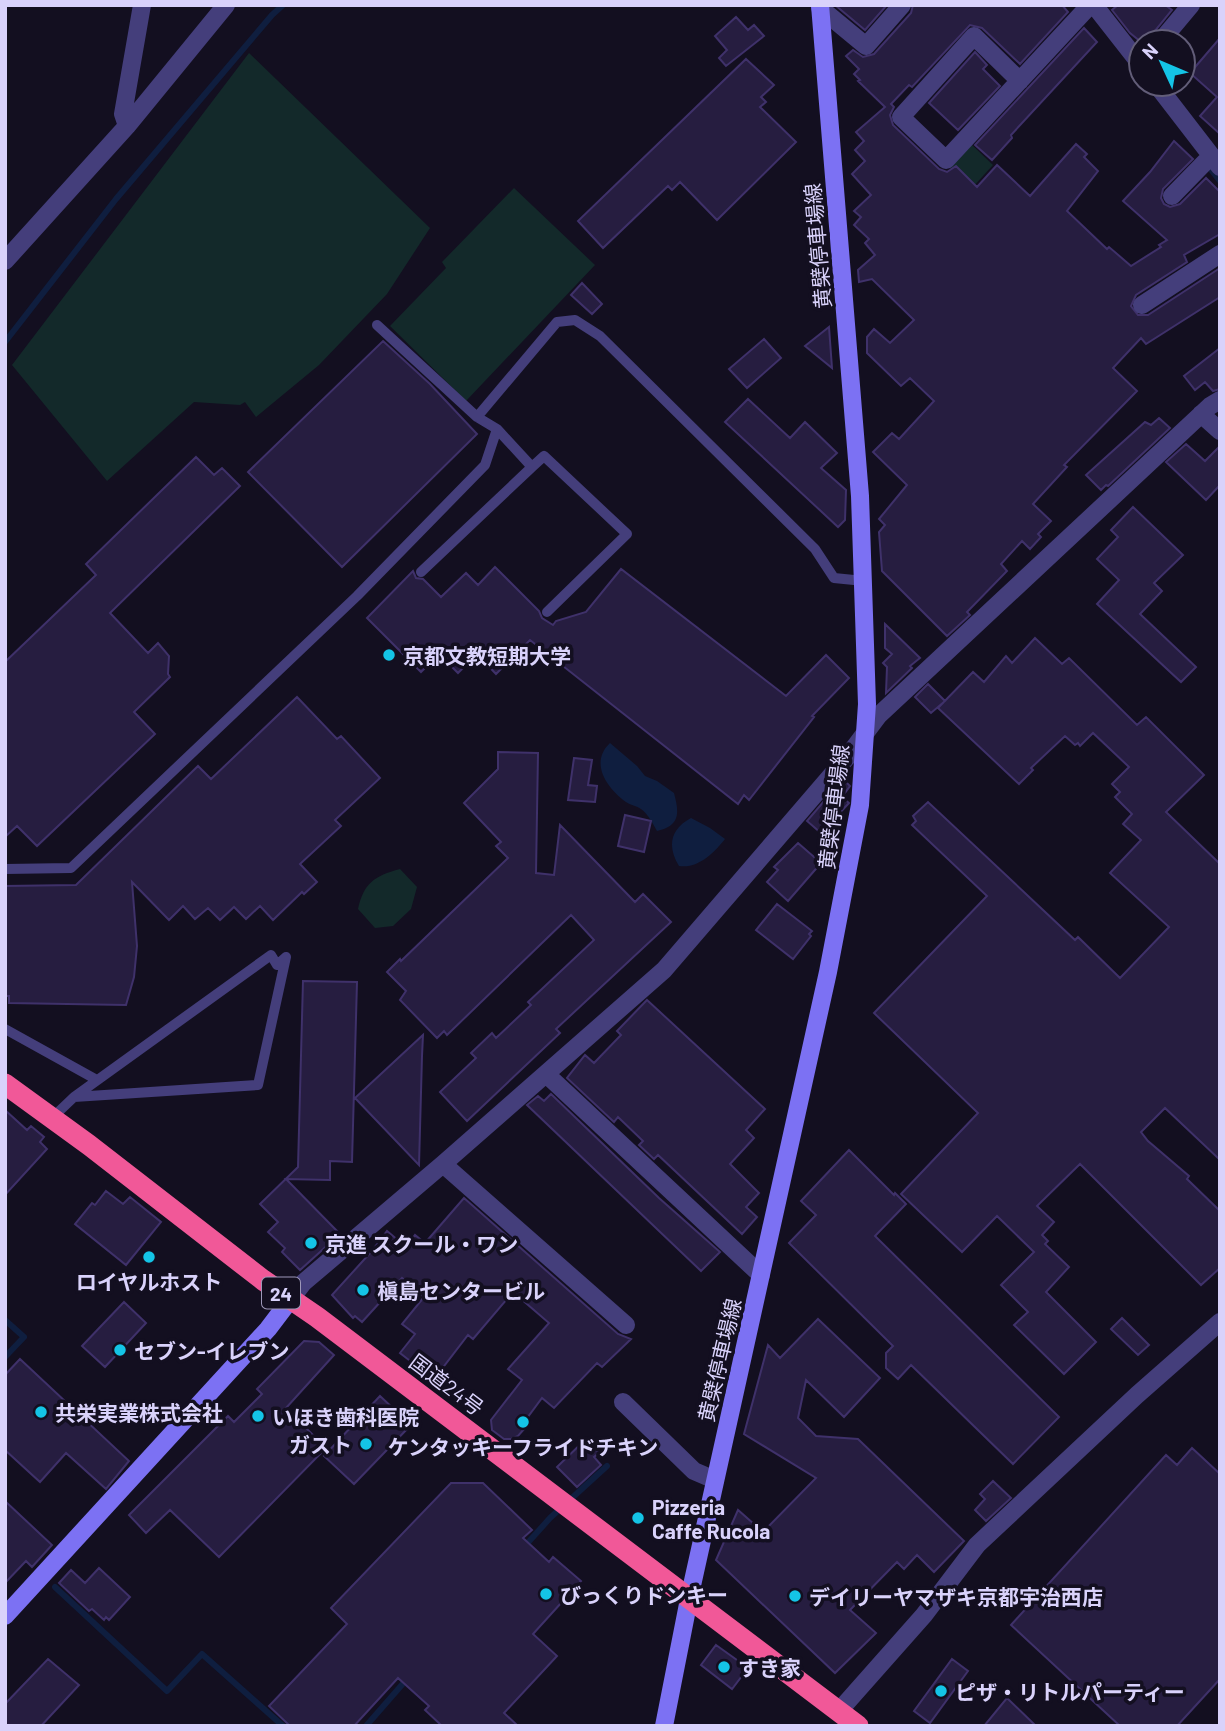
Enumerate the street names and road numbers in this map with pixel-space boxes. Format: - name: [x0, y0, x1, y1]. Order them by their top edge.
- street label: 黄檗停車場線: [799, 182, 835, 310]
- street label: 黄檗停車場線: [813, 743, 853, 871]
- road number: 24: [262, 1278, 300, 1308]
- street label: 黄檗停車場線: [693, 1296, 745, 1424]
- street label: 国道24号: [405, 1348, 489, 1420]

